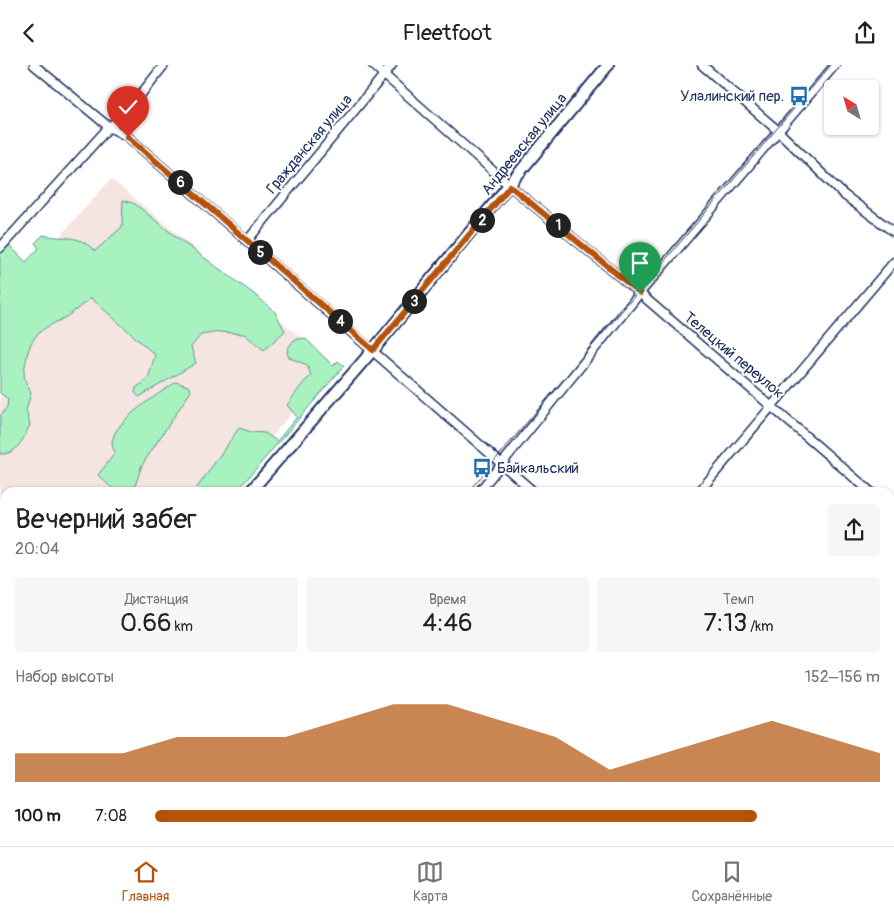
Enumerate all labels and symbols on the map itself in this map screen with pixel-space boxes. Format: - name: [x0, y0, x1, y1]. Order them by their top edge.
- north arrow: [824, 80, 879, 135]
- bus stop icon: Улалинский пер.: [788, 85, 810, 107]
- pin: [107, 86, 149, 137]
- place label: Улалинский пер.: [680, 87, 784, 106]
- street label: Андреевская улица: [478, 90, 571, 199]
- street label: Гражданская улица: [262, 91, 357, 198]
- pin: 6: [168, 169, 192, 195]
- pin: 2: [470, 207, 494, 233]
- pin: 1: [546, 213, 570, 237]
- pin: 5: [248, 239, 272, 265]
- pin: [619, 242, 661, 293]
- pin: 3: [402, 289, 426, 313]
- street label: Телецкий переулок: [680, 308, 788, 403]
- pin: 4: [328, 309, 352, 333]
- bus stop icon: Байкальский: [471, 457, 493, 479]
- place label: Байкальский: [497, 459, 579, 478]

